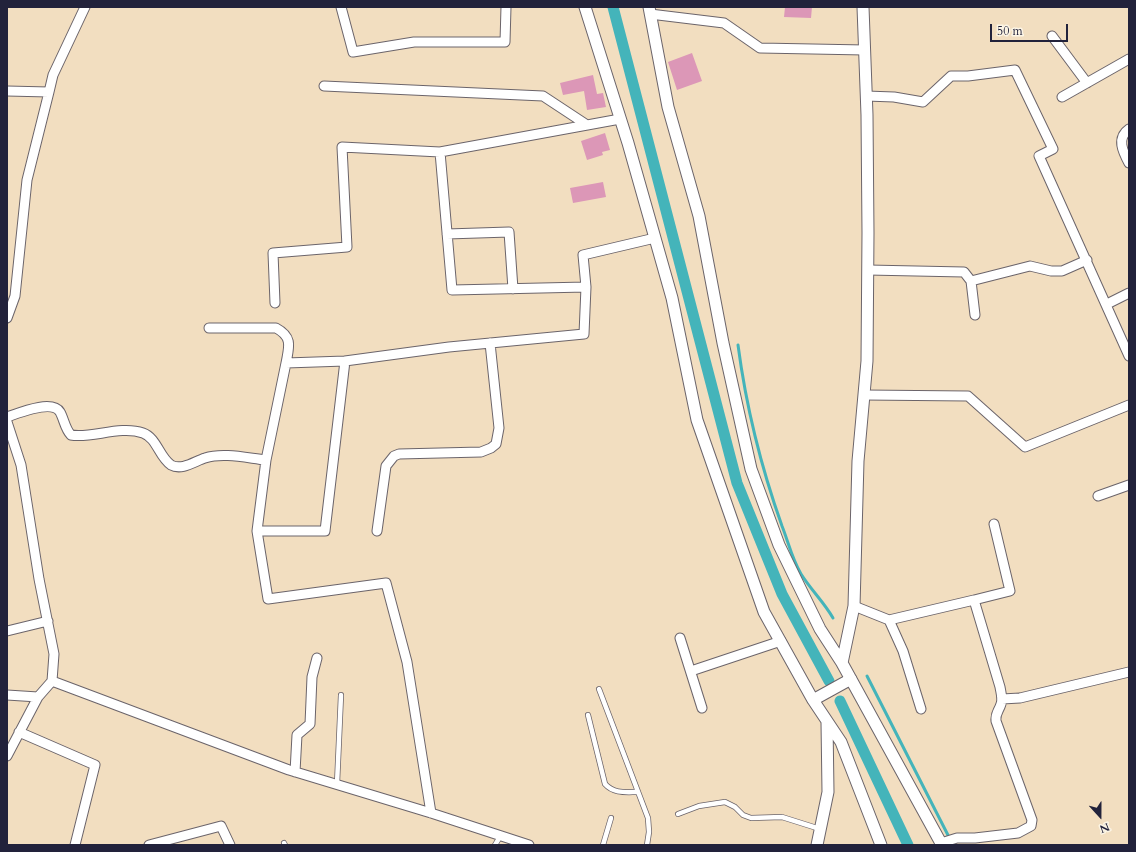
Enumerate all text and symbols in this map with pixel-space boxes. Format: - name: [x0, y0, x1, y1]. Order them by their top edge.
- scale bar: [992, 16, 1070, 42]
- text: 50 m: [997, 23, 1023, 39]
- north arrow: [1080, 796, 1120, 836]
- text: N: [1097, 819, 1112, 836]

